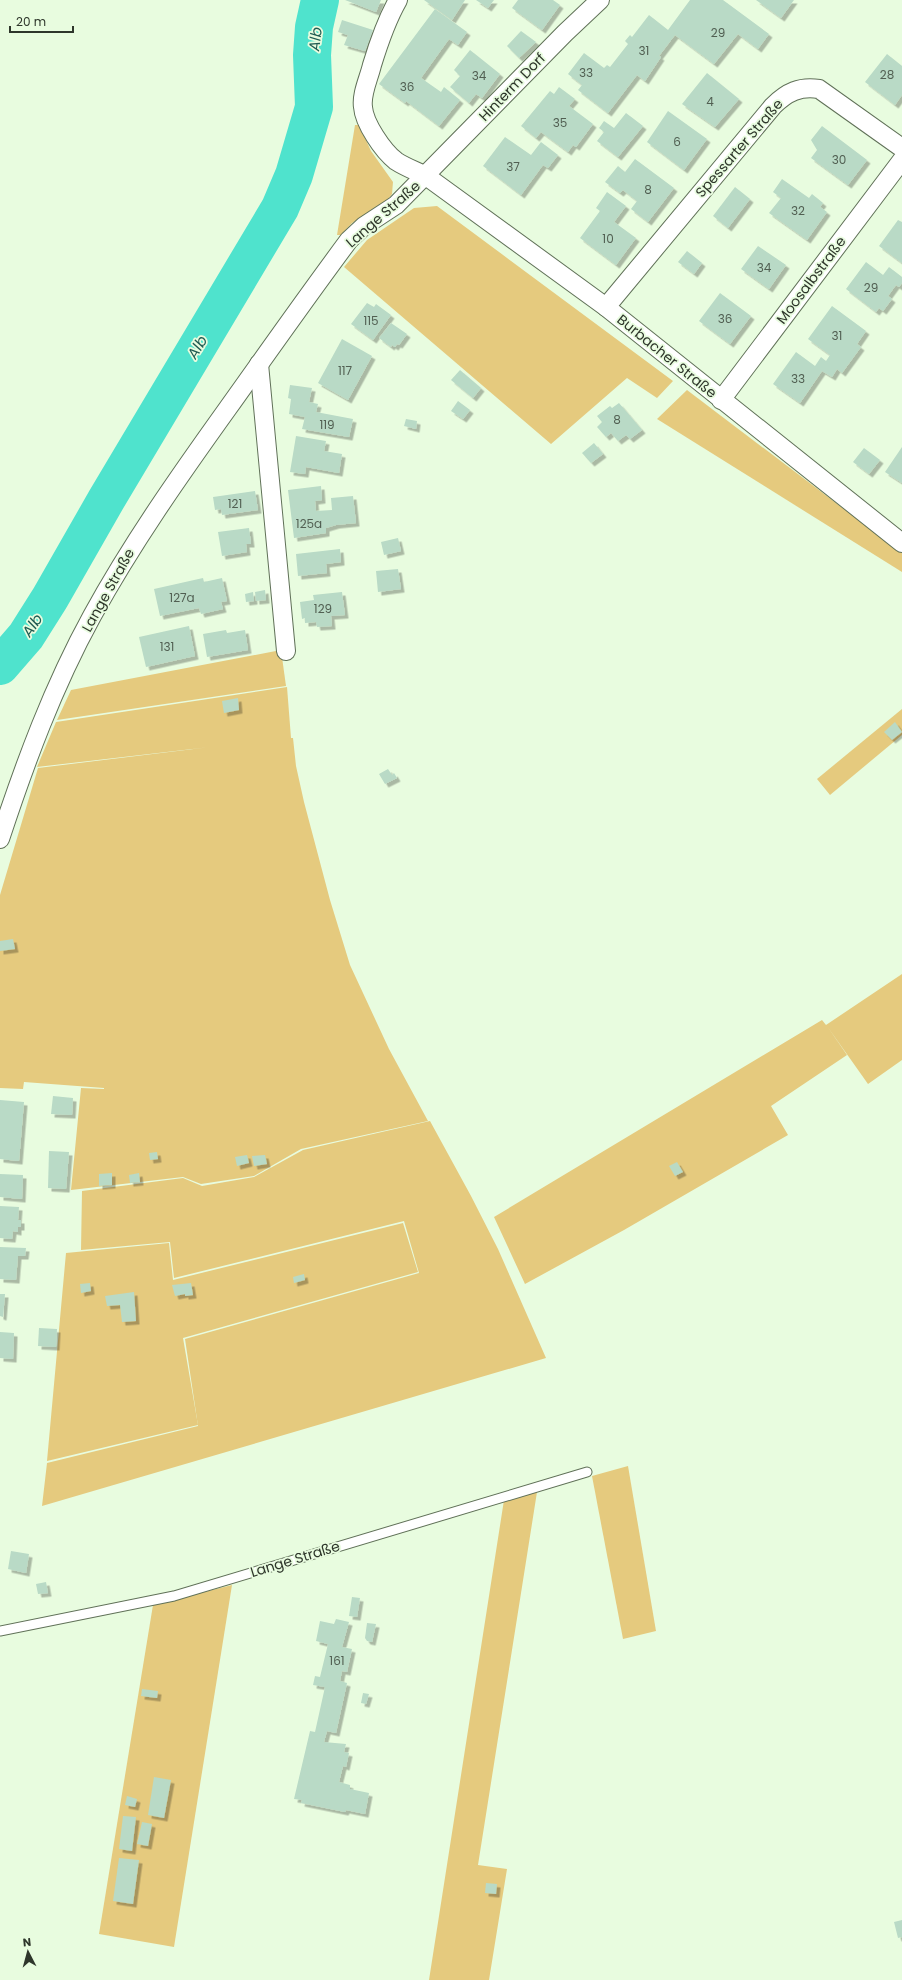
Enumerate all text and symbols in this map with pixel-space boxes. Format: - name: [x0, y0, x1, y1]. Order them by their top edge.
- scale bar: [10, 8, 73, 34]
- text: 20 m: [16, 13, 46, 30]
- house number: 29: [711, 24, 725, 41]
- water label: Alb: [303, 26, 327, 53]
- house number: 31: [639, 42, 649, 59]
- street label: Hinterm Dorf: [474, 48, 550, 126]
- house number: 33: [579, 64, 593, 81]
- house number: 28: [880, 66, 894, 83]
- house number: 34: [472, 67, 487, 84]
- house number: 36: [400, 78, 414, 95]
- house number: 4: [706, 93, 714, 110]
- street label: Spessarter Straße: [691, 94, 788, 202]
- house number: 35: [553, 114, 567, 131]
- house number: 6: [673, 133, 681, 150]
- house number: 30: [832, 151, 846, 168]
- house number: 37: [506, 158, 520, 175]
- street label: Lange Straße: [342, 176, 425, 252]
- house number: 8: [644, 181, 652, 198]
- house number: 32: [791, 202, 805, 219]
- house number: 10: [602, 230, 614, 247]
- street label: Moosalbstraße: [771, 232, 851, 328]
- house number: 34: [757, 259, 772, 276]
- house number: 29: [864, 279, 878, 296]
- street label: Burbacher Straße: [613, 310, 721, 403]
- house number: 36: [718, 310, 732, 327]
- house number: 115: [363, 312, 379, 329]
- house number: 31: [832, 327, 842, 344]
- water label: Alb: [181, 331, 212, 364]
- house number: 117: [338, 362, 353, 379]
- house number: 33: [791, 370, 805, 387]
- house number: 8: [613, 411, 621, 428]
- house number: 119: [319, 416, 335, 433]
- house number: 121: [228, 495, 242, 512]
- house number: 125a: [296, 515, 322, 532]
- street label: Lange Straße: [77, 544, 139, 635]
- house number: 127a: [169, 589, 195, 606]
- house number: 129: [314, 600, 332, 617]
- water label: Alb: [16, 609, 47, 642]
- house number: 131: [160, 638, 174, 655]
- street label: Lange Straße: [248, 1536, 342, 1582]
- house number: 161: [329, 1652, 345, 1669]
- north arrow: [8, 1932, 48, 1972]
- text: N: [22, 1934, 32, 1950]

